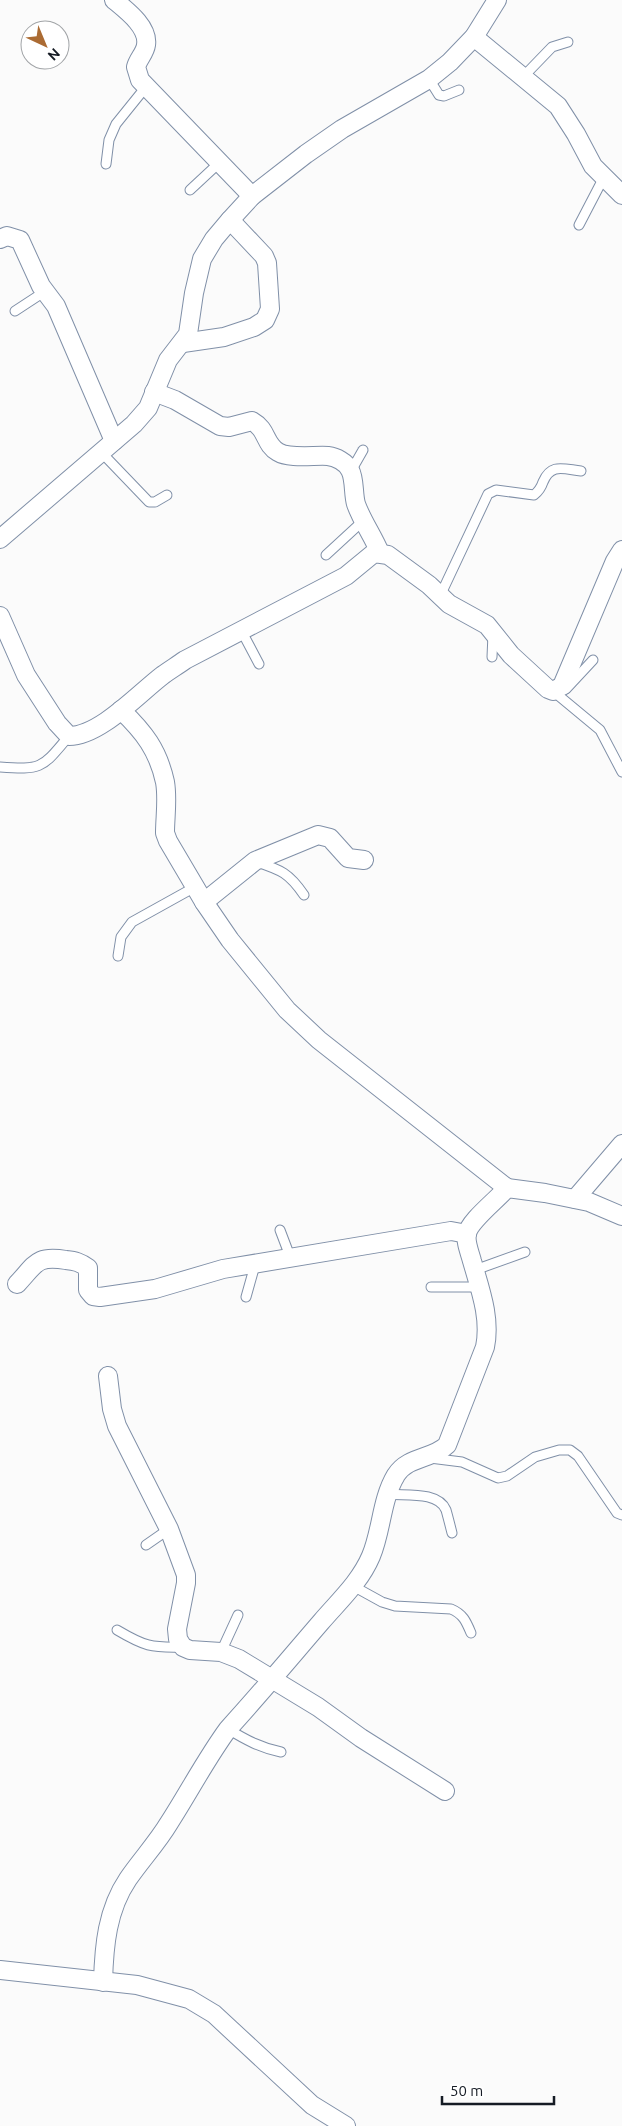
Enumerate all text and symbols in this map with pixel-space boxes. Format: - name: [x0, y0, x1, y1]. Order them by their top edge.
- north arrow: [20, 20, 70, 70]
- text: N: [45, 45, 63, 64]
- scale bar: [442, 2074, 554, 2106]
- text: 50 m: [450, 2082, 483, 2099]

